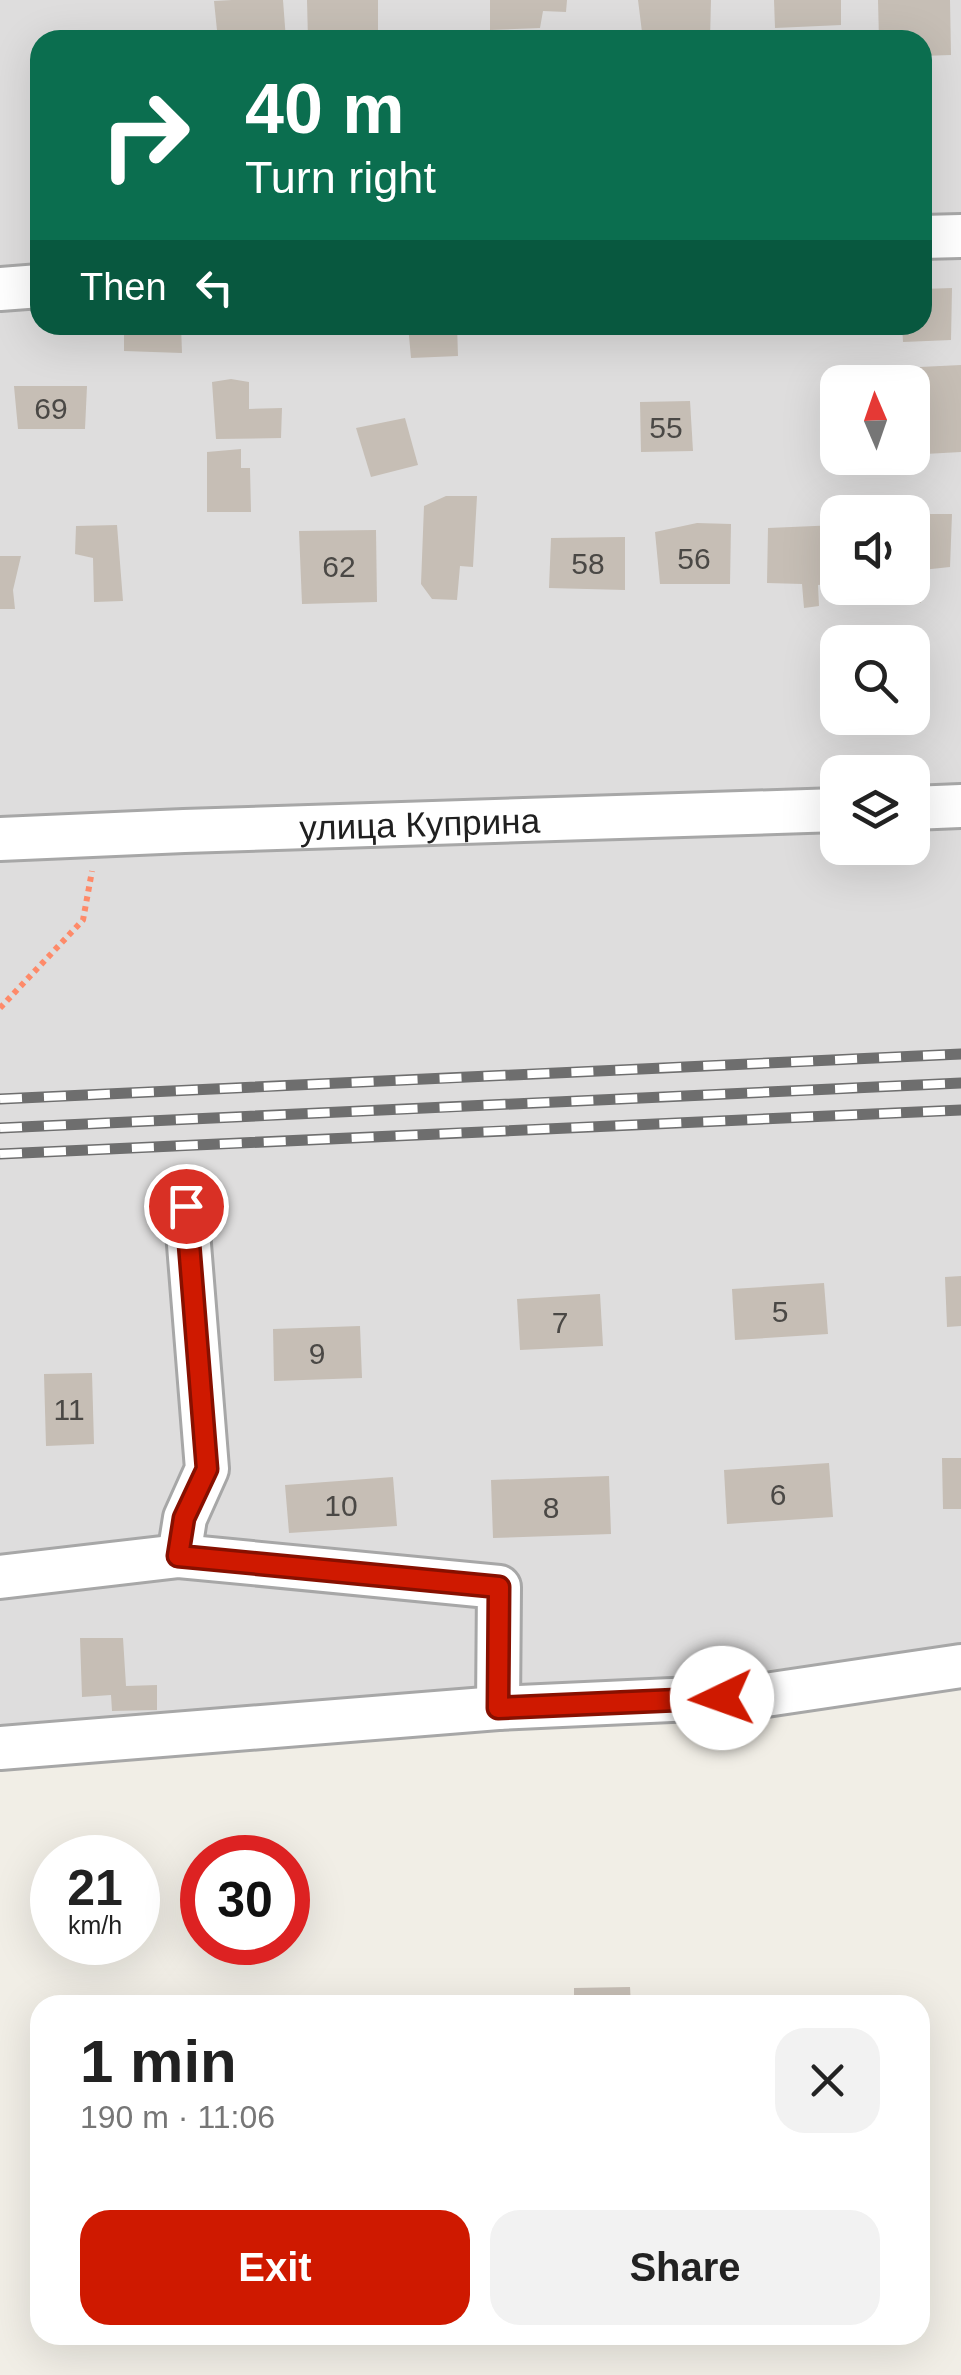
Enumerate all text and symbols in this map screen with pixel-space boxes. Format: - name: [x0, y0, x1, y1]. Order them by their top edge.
- icon: right: [80, 70, 210, 200]
- text: 40 m: [245, 70, 405, 148]
- text: Turn right: [245, 152, 436, 203]
- icon: left: [187, 260, 242, 315]
- text: Then: [80, 266, 167, 308]
- north arrow: [820, 365, 930, 475]
- map controls: [820, 365, 930, 865]
- house number: 69: [34, 392, 68, 425]
- house number: 55: [649, 411, 683, 444]
- button: sound: [820, 495, 930, 605]
- house number: 56: [677, 542, 711, 575]
- house number: 58: [571, 547, 605, 580]
- house number: 62: [322, 550, 356, 583]
- button: search: [820, 625, 930, 735]
- button: layers: [820, 755, 930, 865]
- street label: улица Куприна: [299, 800, 541, 847]
- pin: [144, 1164, 229, 1249]
- icon: arrive: [159, 1179, 214, 1234]
- house number: 5: [772, 1295, 788, 1328]
- house number: 7: [552, 1306, 568, 1339]
- house number: 9: [309, 1337, 325, 1370]
- house number: 11: [53, 1393, 85, 1426]
- house number: 6: [770, 1478, 786, 1511]
- house number: 10: [324, 1489, 358, 1522]
- house number: 8: [543, 1491, 559, 1524]
- position arrow: [670, 1646, 774, 1750]
- speed limit sign: 30: [180, 1835, 310, 1965]
- text: 21: [67, 1860, 123, 1916]
- text: km/h: [68, 1911, 122, 1939]
- text: 1 min: [80, 2028, 237, 2095]
- button: close: [775, 2028, 880, 2133]
- text: 190 m · 11:06: [80, 2099, 275, 2135]
- button: Exit: [80, 2210, 470, 2325]
- button: Share: [490, 2210, 880, 2325]

